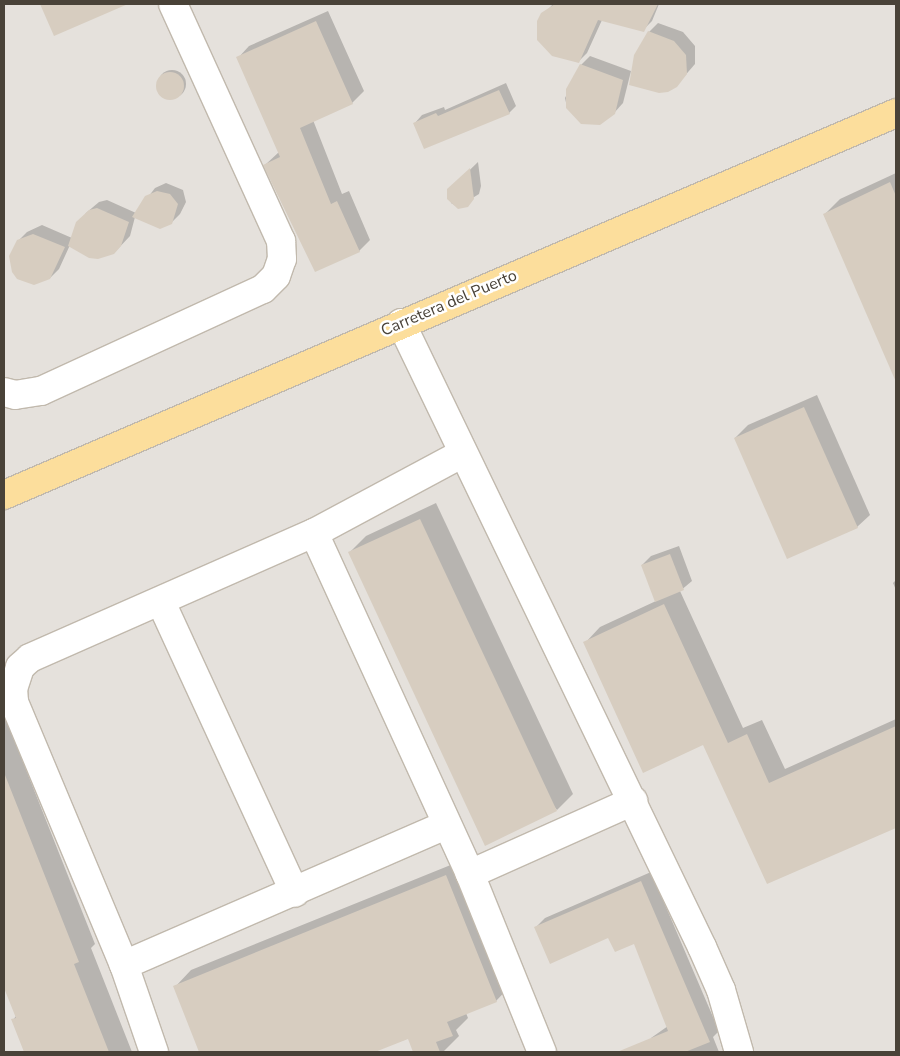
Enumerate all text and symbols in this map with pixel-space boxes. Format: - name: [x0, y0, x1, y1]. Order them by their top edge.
- street label: Carretera del Puerto: [378, 266, 520, 340]

